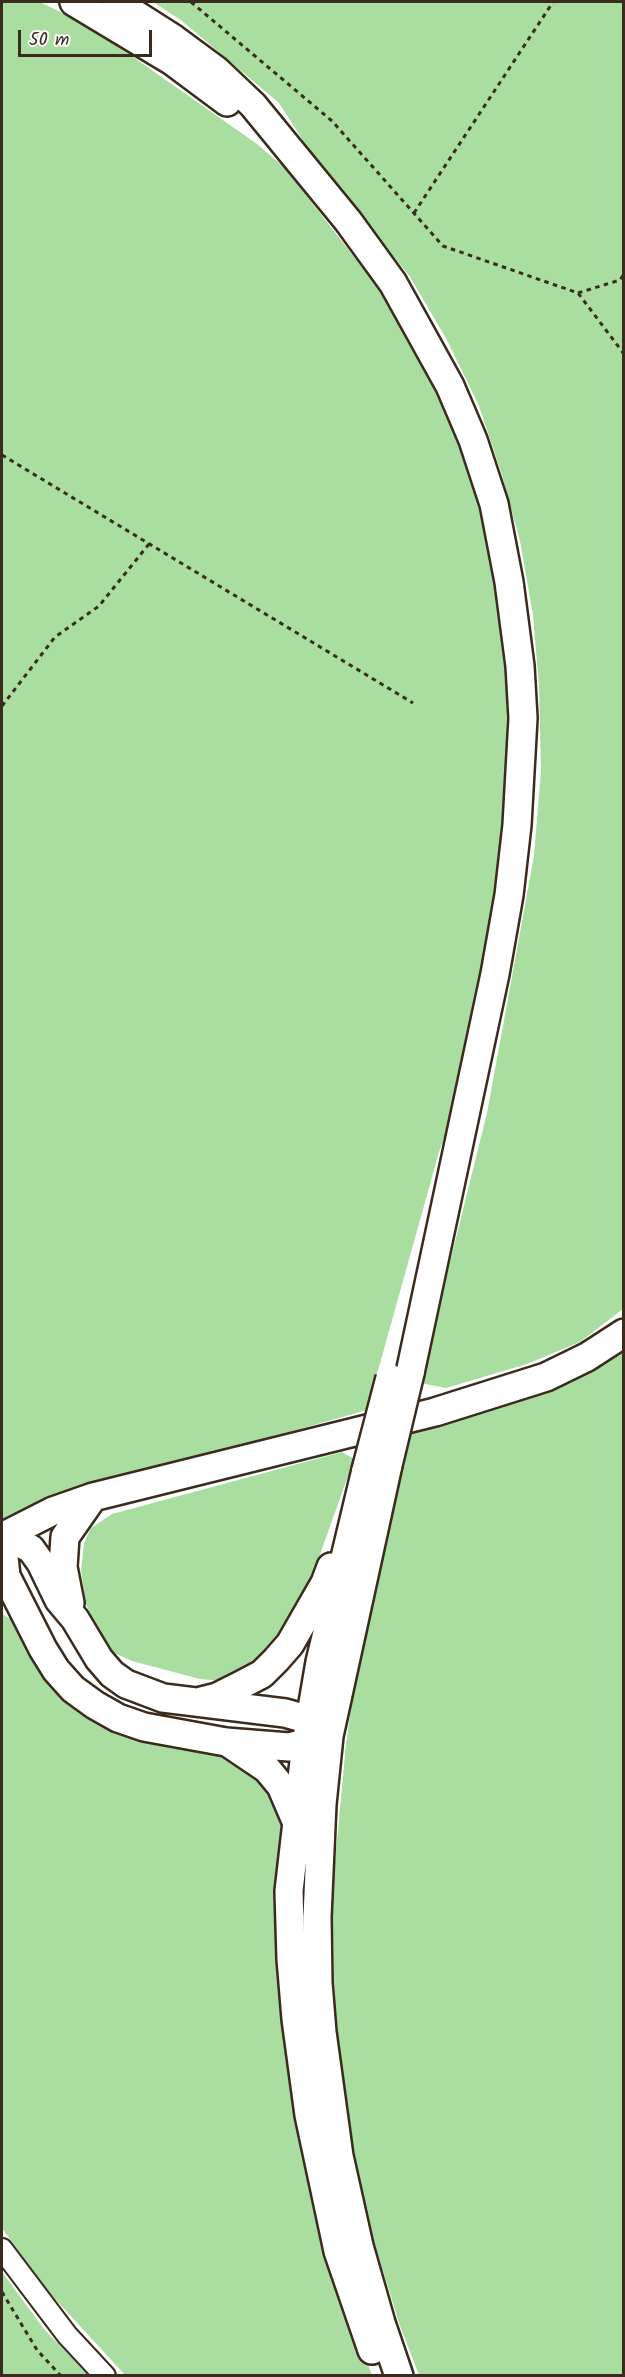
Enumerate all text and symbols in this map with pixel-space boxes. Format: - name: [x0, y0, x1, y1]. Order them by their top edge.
- scale bar: [21, 18, 154, 56]
- text: 50 m: [29, 26, 69, 55]

